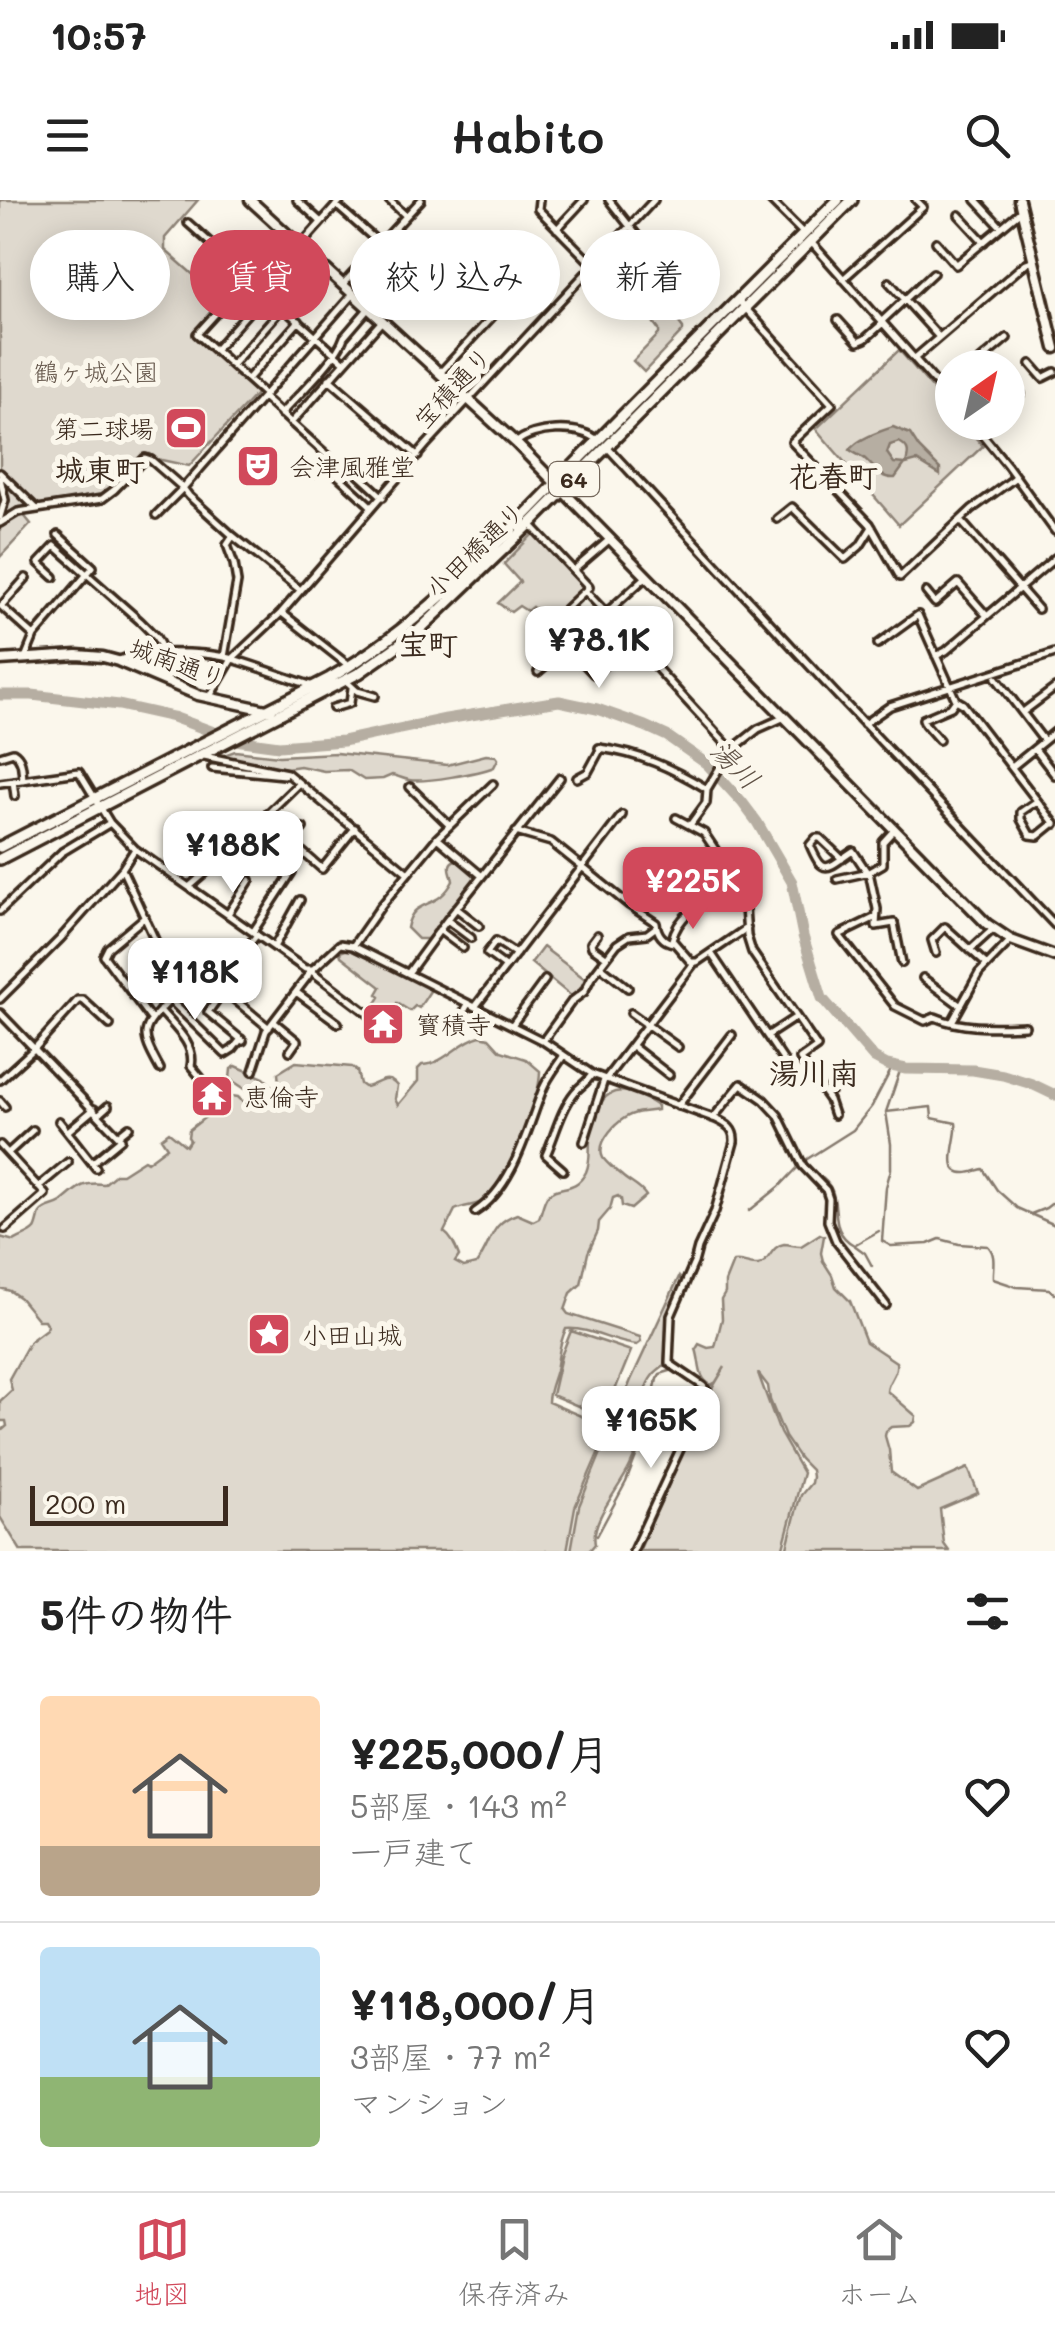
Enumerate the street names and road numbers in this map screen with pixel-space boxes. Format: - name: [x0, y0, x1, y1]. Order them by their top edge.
- street label: 宝積通り: [406, 340, 498, 434]
- road number: 64: [549, 462, 599, 496]
- street label: 小田橋通り: [418, 494, 530, 604]
- street label: 城南通り: [126, 630, 230, 694]

